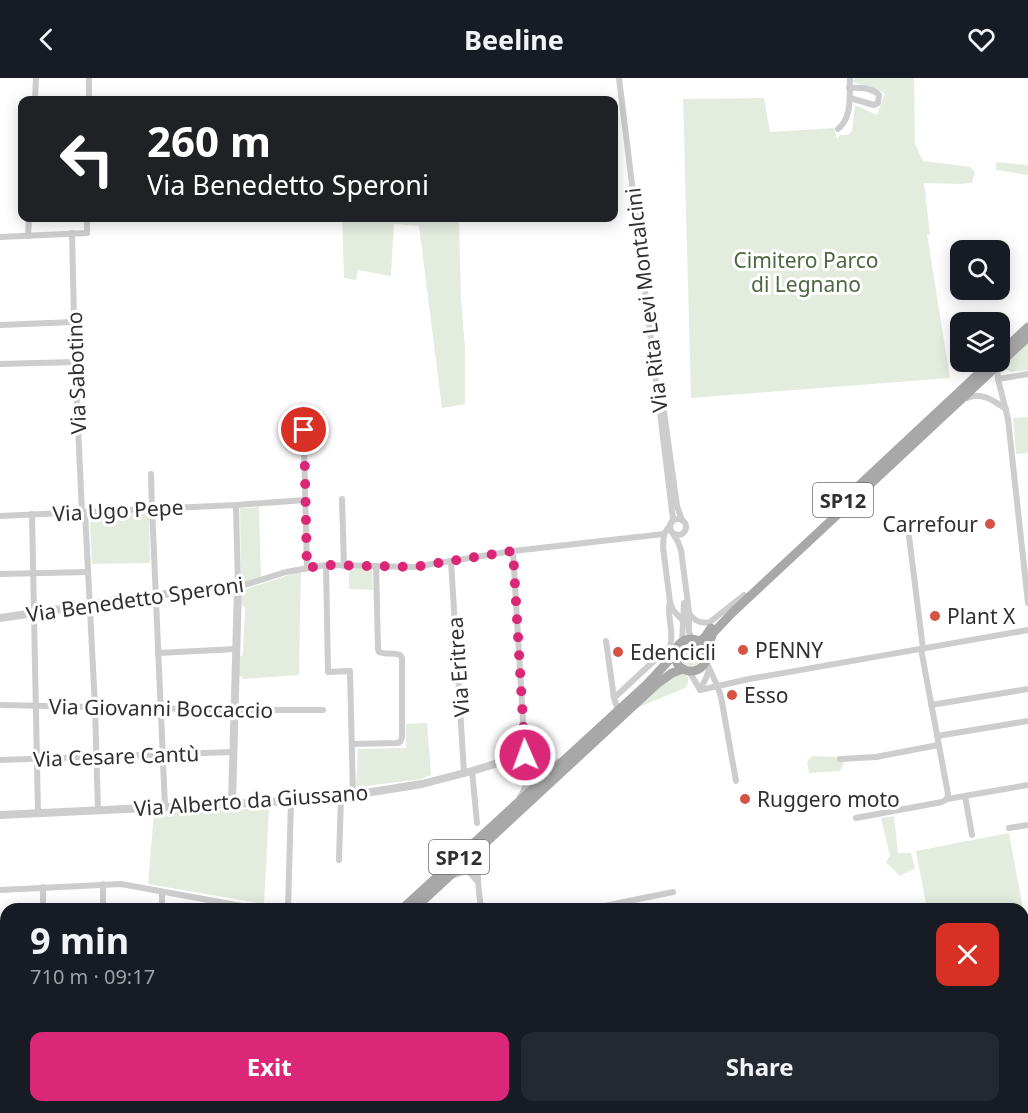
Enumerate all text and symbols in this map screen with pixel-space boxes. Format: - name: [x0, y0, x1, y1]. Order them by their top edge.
- text: Beeline: [464, 21, 564, 58]
- icon: back: [30, 23, 63, 56]
- icon: heart: [965, 23, 998, 56]
- text: 260 m: [147, 112, 271, 169]
- icon: left: [48, 120, 126, 198]
- text: Via Benedetto Speroni: [147, 166, 429, 203]
- street label: Via Rita Levi Montalcini: [618, 186, 674, 414]
- map controls: [950, 240, 1010, 372]
- button: search: [950, 240, 1010, 300]
- park label: Cimitero Parco di Legnano: [733, 246, 879, 298]
- street label: Via Sabotino: [60, 311, 92, 435]
- button: layers: [950, 312, 1010, 372]
- pin: [278, 404, 329, 455]
- icon: arrive: [287, 413, 320, 446]
- road number: SP12: [813, 483, 873, 517]
- street label: Via Ugo Pepe: [52, 493, 184, 527]
- place label: Carrefour: [883, 510, 978, 538]
- marker: Carrefour: [983, 517, 997, 531]
- street label: Via Benedetto Speroni: [24, 570, 246, 628]
- place label: Plant X: [947, 602, 1016, 630]
- marker: Plant X: [928, 609, 942, 623]
- street label: Via Eritrea: [441, 616, 475, 718]
- place label: PENNY: [755, 636, 823, 664]
- place label: Edencicli: [630, 638, 716, 666]
- marker: PENNY: [736, 643, 750, 657]
- marker: Edencicli: [611, 645, 625, 659]
- place label: Esso: [744, 681, 789, 709]
- marker: Esso: [725, 688, 739, 702]
- street label: Via Giovanni Boccaccio: [49, 692, 273, 724]
- position arrow: [493, 723, 557, 787]
- street label: Via Cesare Cantù: [32, 739, 200, 773]
- street label: Via Alberto da Giussano: [133, 778, 369, 822]
- place label: Ruggero moto: [757, 785, 900, 813]
- marker: Ruggero moto: [738, 792, 752, 806]
- road number: SP12: [429, 840, 489, 874]
- text: 9 min: [30, 916, 129, 965]
- button: close: [936, 923, 999, 986]
- text: 710 m · 09:17: [30, 963, 155, 990]
- button: Exit: [30, 1032, 509, 1101]
- button: Share: [521, 1032, 999, 1101]

